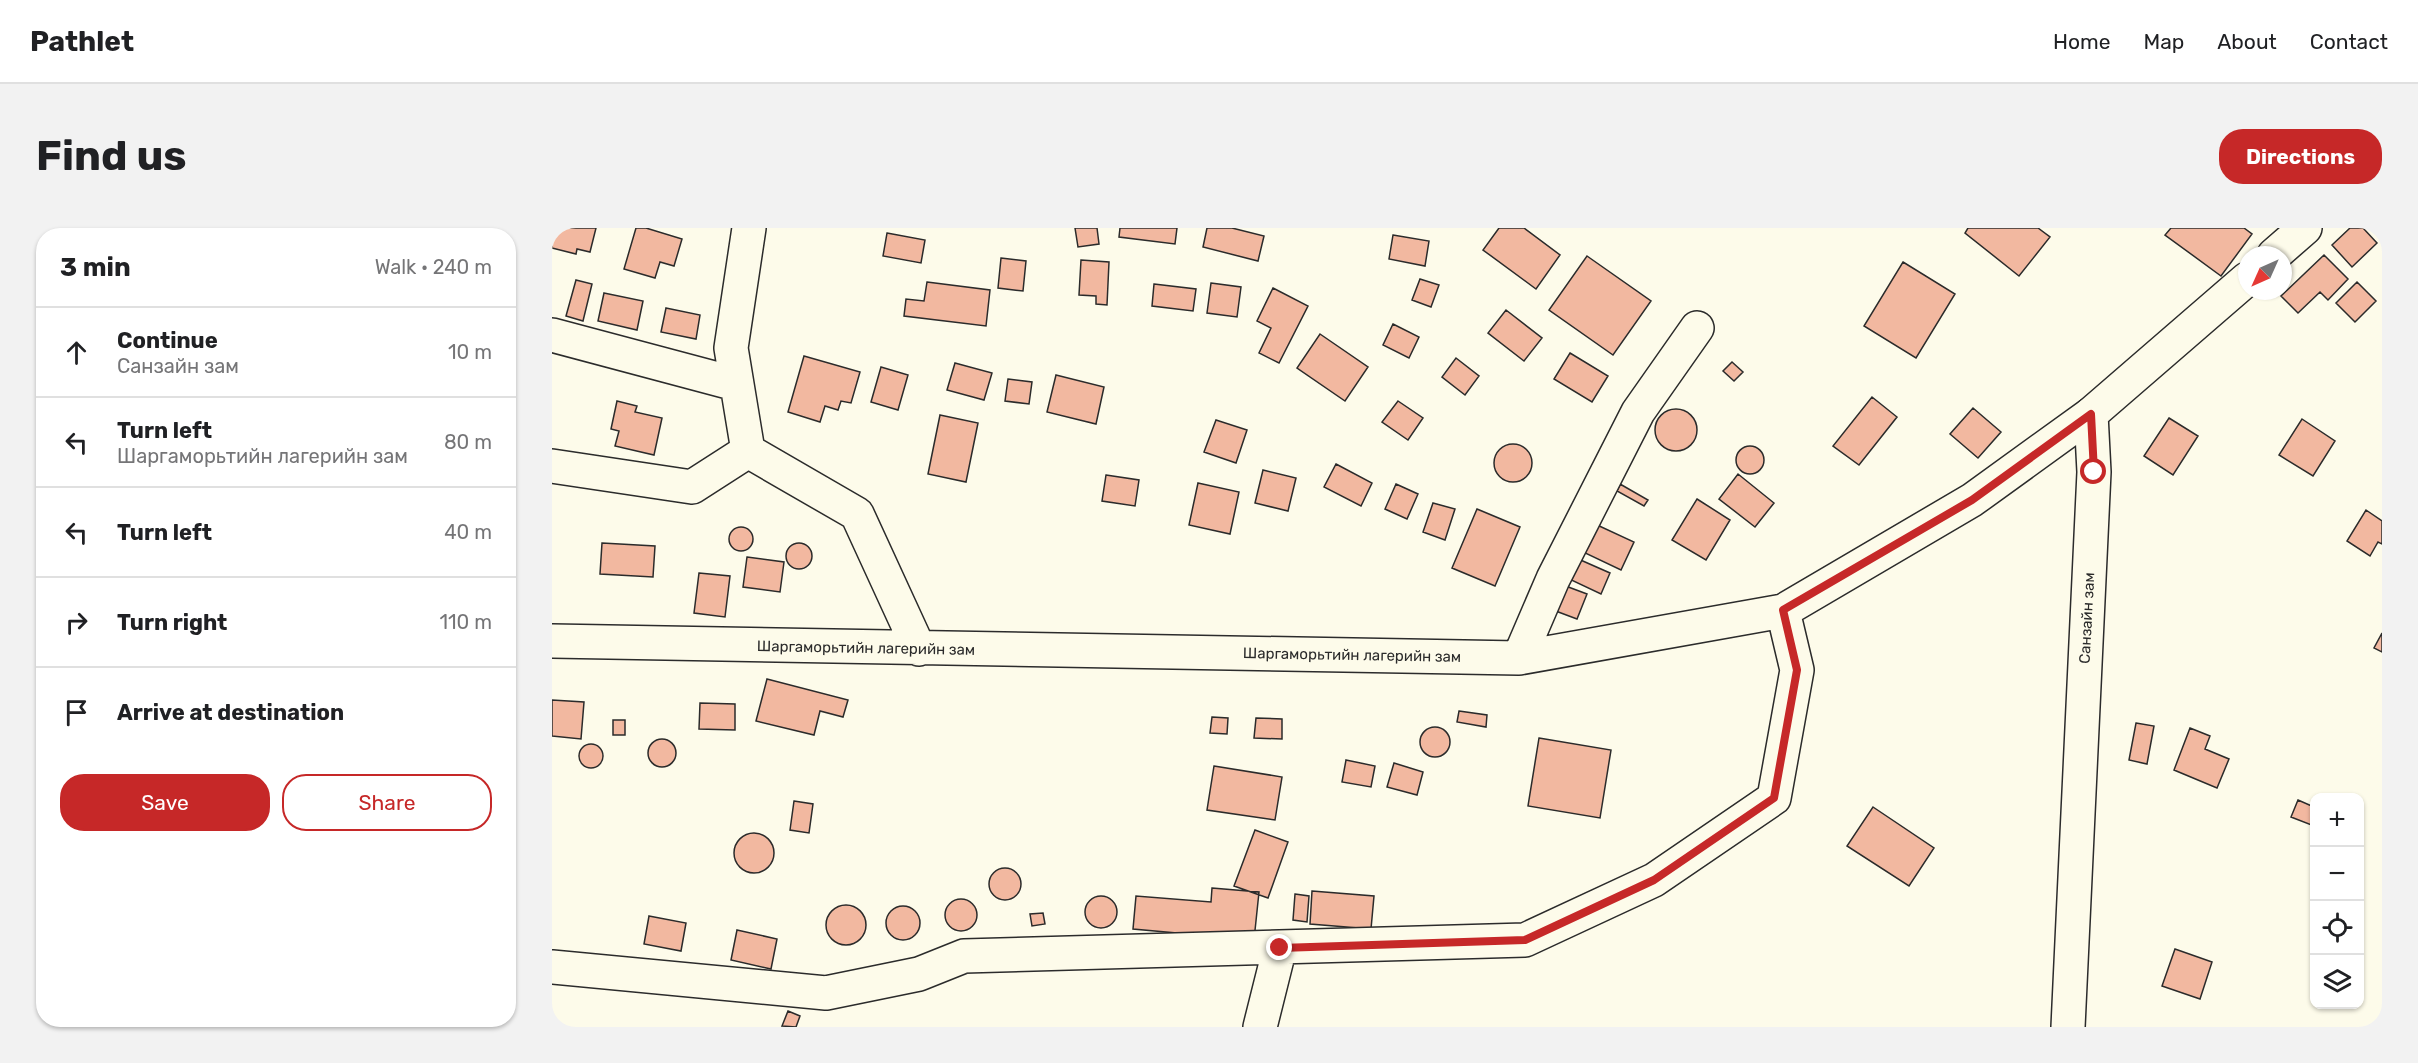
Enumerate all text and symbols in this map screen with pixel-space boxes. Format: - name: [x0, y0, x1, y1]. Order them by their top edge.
- text: Pathlet: [30, 25, 134, 58]
- text: Home: [2053, 29, 2110, 54]
- text: Map: [2143, 29, 2184, 54]
- text: About: [2217, 29, 2277, 54]
- text: Contact: [2310, 29, 2388, 54]
- button: Directions: [2219, 129, 2382, 184]
- text: Find us: [36, 131, 187, 181]
- north arrow: [2238, 246, 2292, 300]
- text: 3 min: [60, 252, 131, 283]
- text: Walk · 240 m: [375, 255, 492, 279]
- text: Continue: [117, 327, 218, 354]
- icon: ahead: [60, 336, 93, 369]
- text: 10 m: [448, 340, 492, 364]
- text: Санзайн зам: [117, 354, 239, 378]
- text: Turn left: [117, 417, 212, 444]
- icon: left: [60, 426, 93, 459]
- text: 80 m: [444, 430, 492, 454]
- text: Шаргаморьтийн лагерийн зам: [117, 444, 408, 468]
- route start: [2080, 458, 2106, 484]
- icon: left: [60, 516, 93, 549]
- text: Turn left: [117, 519, 212, 546]
- text: 40 m: [444, 520, 492, 544]
- street label: Санзайн зам: [2076, 572, 2098, 664]
- icon: right: [60, 606, 93, 639]
- text: Turn right: [117, 609, 227, 636]
- text: 110 m: [440, 610, 492, 634]
- street label: Шаргаморьтийн лагерийн зам: [757, 637, 975, 659]
- street label: Шаргаморьтийн лагерийн зам: [1243, 644, 1461, 666]
- icon: arrive: [60, 696, 93, 729]
- text: Arrive at destination: [117, 699, 344, 726]
- button: Save: [60, 774, 270, 831]
- button: Share: [282, 774, 492, 831]
- map controls: [2310, 793, 2364, 1009]
- button: +: [2310, 793, 2364, 847]
- button: −: [2310, 847, 2364, 901]
- button: locate: [2310, 901, 2364, 955]
- route end: [1266, 934, 1292, 960]
- button: layers: [2310, 955, 2364, 1009]

